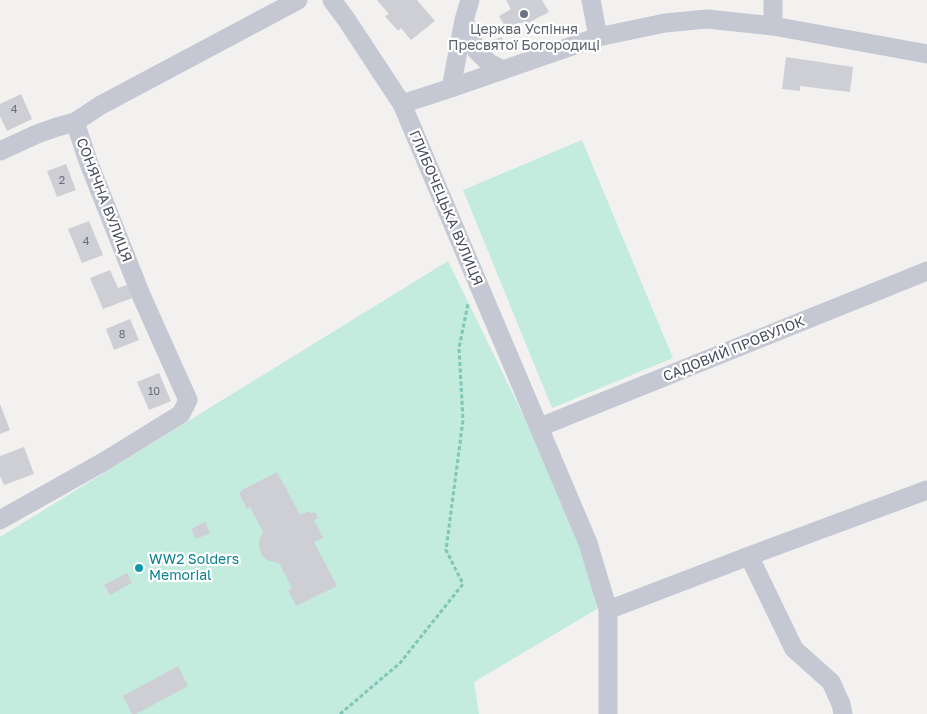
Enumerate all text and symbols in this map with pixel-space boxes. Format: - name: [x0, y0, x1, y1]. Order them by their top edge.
- marker: Церква Успіння Пресвятої Богородиці: [518, 8, 530, 20]
- place label: Церква Успіння Пресвятої Богородиці: [448, 22, 600, 54]
- house number: 4: [11, 103, 17, 117]
- street label: ГЛИБОЧЕЦЬКА ВУЛИЦЯ: [406, 128, 486, 288]
- street label: СОНЯЧНА ВУЛИЦЯ: [73, 136, 135, 264]
- house number: 2: [59, 174, 65, 188]
- house number: 4: [83, 235, 89, 249]
- street label: САДОВИЙ ПРОВУЛОК: [661, 313, 807, 385]
- house number: 8: [119, 328, 125, 342]
- house number: 10: [148, 385, 160, 399]
- place label: WW2 Solders Memorial: [149, 552, 239, 584]
- marker: WW2 Solders Memorial: [133, 562, 145, 574]

